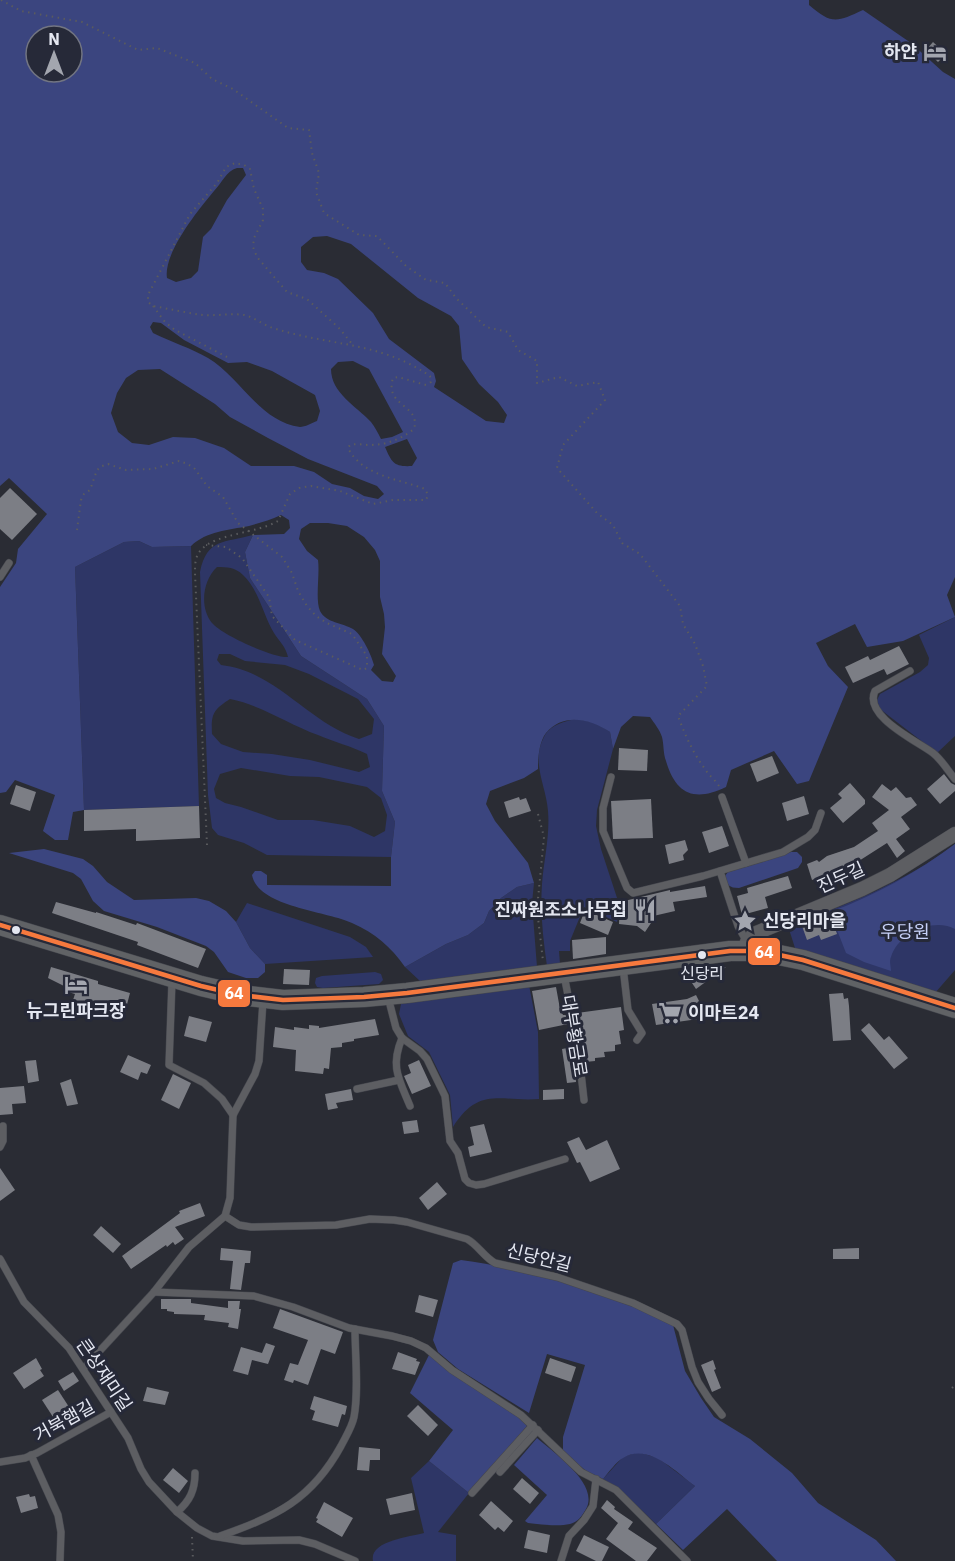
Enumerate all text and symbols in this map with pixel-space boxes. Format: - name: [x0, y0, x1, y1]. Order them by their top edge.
- north arrow: [24, 24, 84, 84]
- text: N: [48, 29, 60, 49]
- hotel icon: 하얀: [922, 39, 948, 65]
- place label: 하얀: [884, 40, 917, 63]
- street label: 진두길: [813, 857, 868, 898]
- restaurant icon: 진짜원조소나무집: [632, 897, 658, 923]
- place label: 진짜원조소나무집: [495, 898, 627, 921]
- place icon: 신당리마을: [732, 908, 758, 934]
- place label: 신당리마을: [763, 909, 846, 932]
- park label: 우당원: [880, 920, 930, 943]
- unlabelled marker: [10, 924, 22, 936]
- line badge: 64: [747, 937, 781, 966]
- text: 64: [754, 942, 774, 962]
- marker: 신당리: [696, 949, 708, 961]
- place label: 신당리: [680, 963, 724, 983]
- hotel icon: 뉴그린파크장: [63, 972, 89, 998]
- line badge: 64: [217, 979, 251, 1008]
- text: 64: [224, 983, 244, 1003]
- street label: 대부황금로: [557, 993, 592, 1079]
- place label: 뉴그린파크장: [26, 999, 126, 1022]
- supermarket icon: 이마트24: [657, 1000, 683, 1026]
- place label: 이마트24: [688, 1001, 759, 1024]
- street label: 신당안길: [504, 1238, 574, 1277]
- street label: 큰상재미길: [72, 1334, 137, 1415]
- street label: 거북햄길: [29, 1394, 98, 1447]

